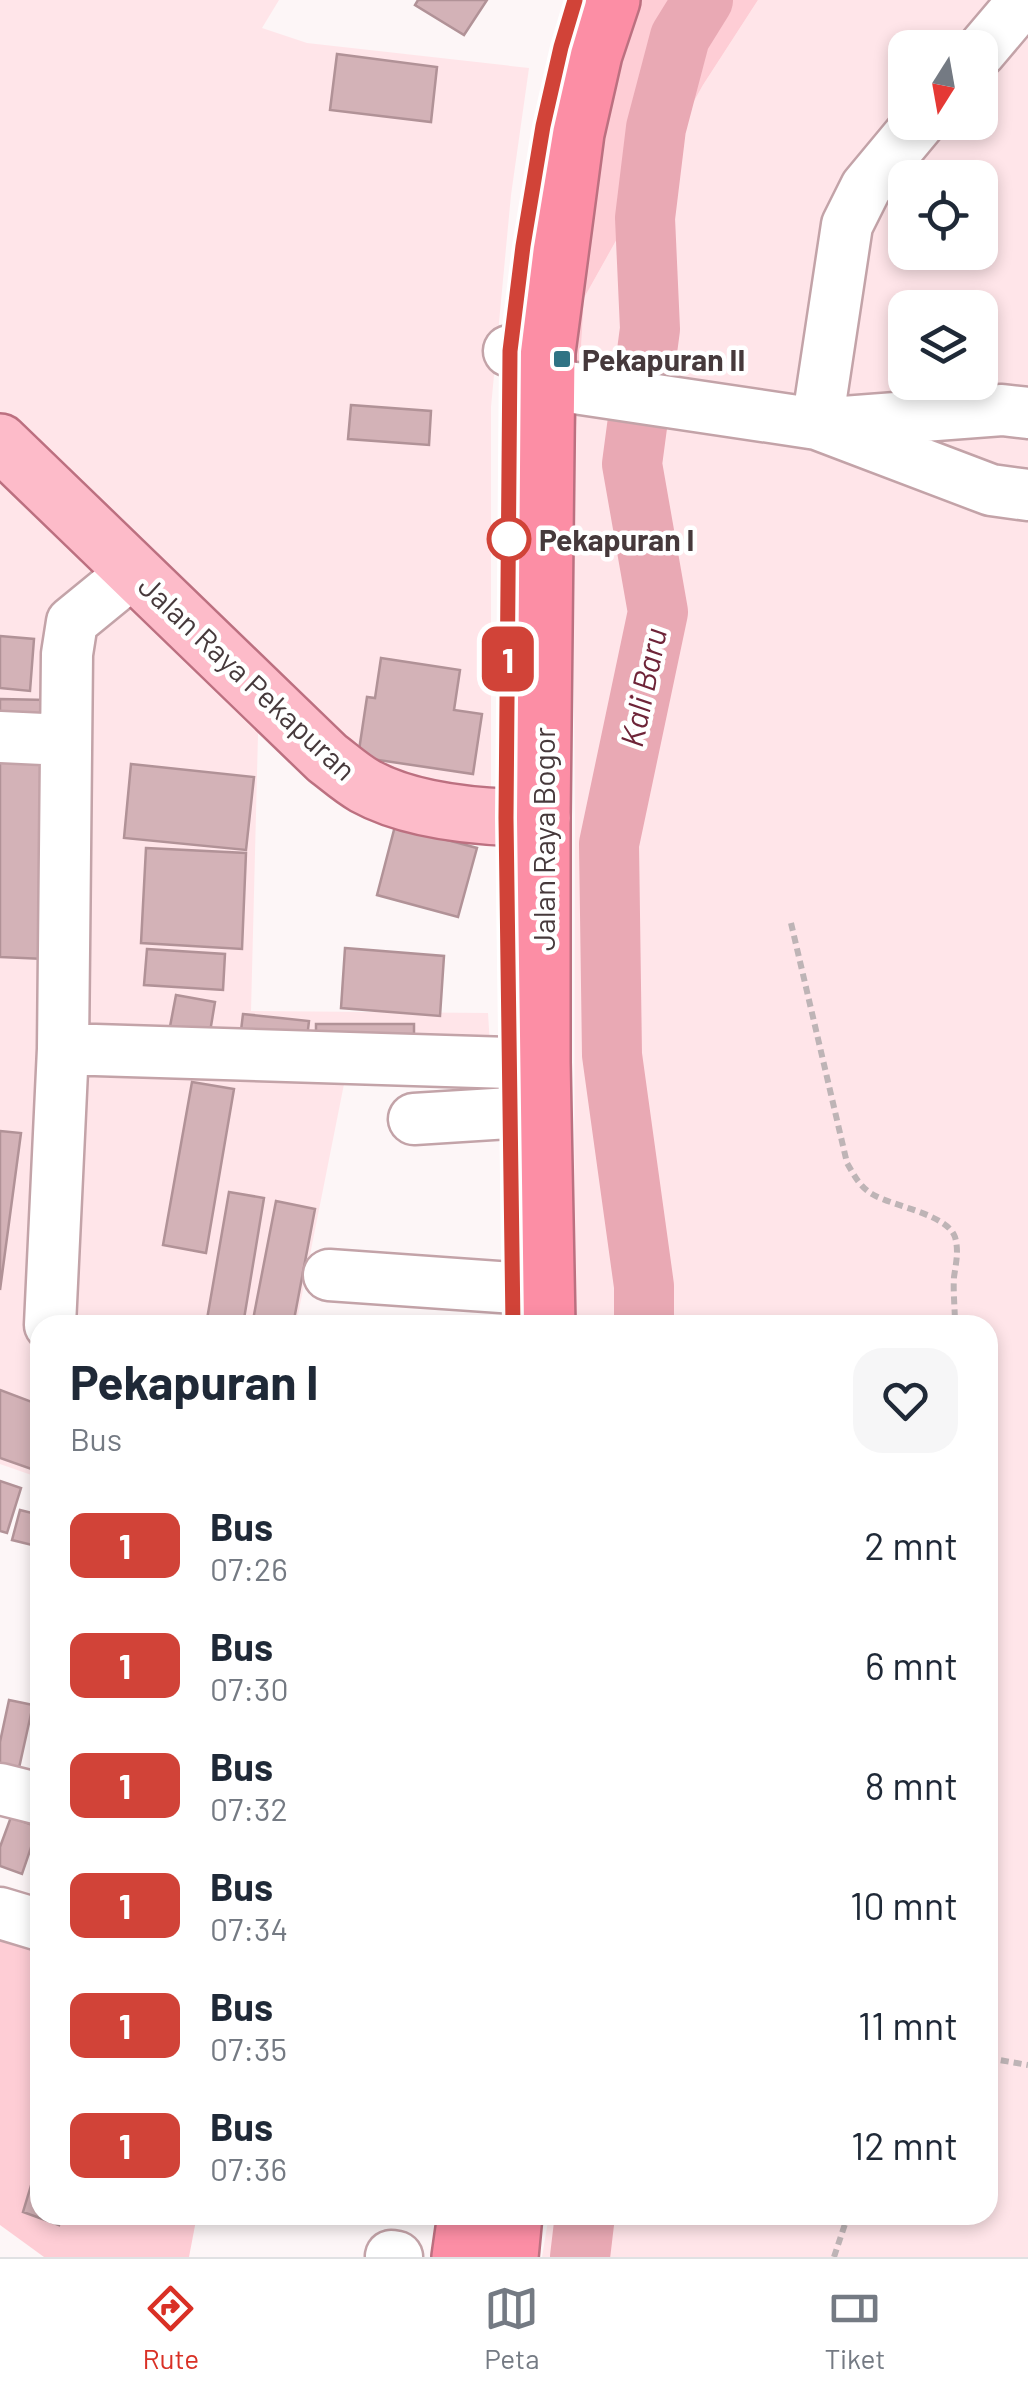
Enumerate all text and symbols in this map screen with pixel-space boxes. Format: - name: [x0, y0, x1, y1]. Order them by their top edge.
- north arrow: [888, 30, 998, 140]
- map controls: [888, 30, 998, 400]
- button: locate: [888, 160, 998, 270]
- button: layers: [888, 290, 998, 400]
- place label: Pekapuran II: [582, 341, 745, 377]
- marker: Pekapuran II: [551, 348, 573, 370]
- marker: Pekapuran I: [488, 518, 530, 560]
- place label: Pekapuran I: [539, 521, 694, 557]
- street label: Jalan Raya Pekapuran: [132, 567, 364, 787]
- water label: Kali Baru: [611, 624, 673, 750]
- line badge: 1: [476, 626, 540, 692]
- text: 1: [502, 638, 514, 680]
- street label: Jalan Raya Bogor: [525, 727, 561, 951]
- button: heart: [853, 1348, 958, 1453]
- text: Pekapuran I: [70, 1352, 319, 1410]
- text: Bus: [70, 1419, 122, 1457]
- text: Bus: [210, 1503, 273, 1549]
- text: 2 mnt: [864, 1522, 958, 1568]
- text: 1: [119, 1524, 131, 1566]
- text: 07:26: [210, 1549, 288, 1587]
- text: Bus: [210, 1623, 273, 1669]
- text: 6 mnt: [865, 1642, 958, 1688]
- text: 1: [119, 1644, 131, 1686]
- text: 07:30: [210, 1669, 289, 1707]
- text: Bus: [210, 1743, 273, 1789]
- text: 8 mnt: [865, 1762, 958, 1808]
- text: 1: [119, 1764, 131, 1806]
- text: 07:32: [210, 1789, 288, 1827]
- text: Bus: [210, 1863, 273, 1909]
- text: 10 mnt: [850, 1882, 958, 1928]
- text: 1: [119, 1884, 131, 1926]
- text: 07:34: [210, 1909, 288, 1947]
- text: Bus: [210, 1983, 273, 2029]
- text: 11 mnt: [858, 2002, 958, 2048]
- text: 1: [119, 2004, 131, 2046]
- text: 07:35: [210, 2029, 287, 2067]
- text: Bus: [210, 2103, 273, 2149]
- text: 12 mnt: [851, 2122, 958, 2168]
- text: 1: [119, 2124, 131, 2166]
- text: 07:36: [210, 2149, 287, 2187]
- tab: Rute: [142, 2281, 199, 2375]
- tab: Peta: [484, 2281, 540, 2375]
- tab: Tiket: [824, 2281, 886, 2375]

